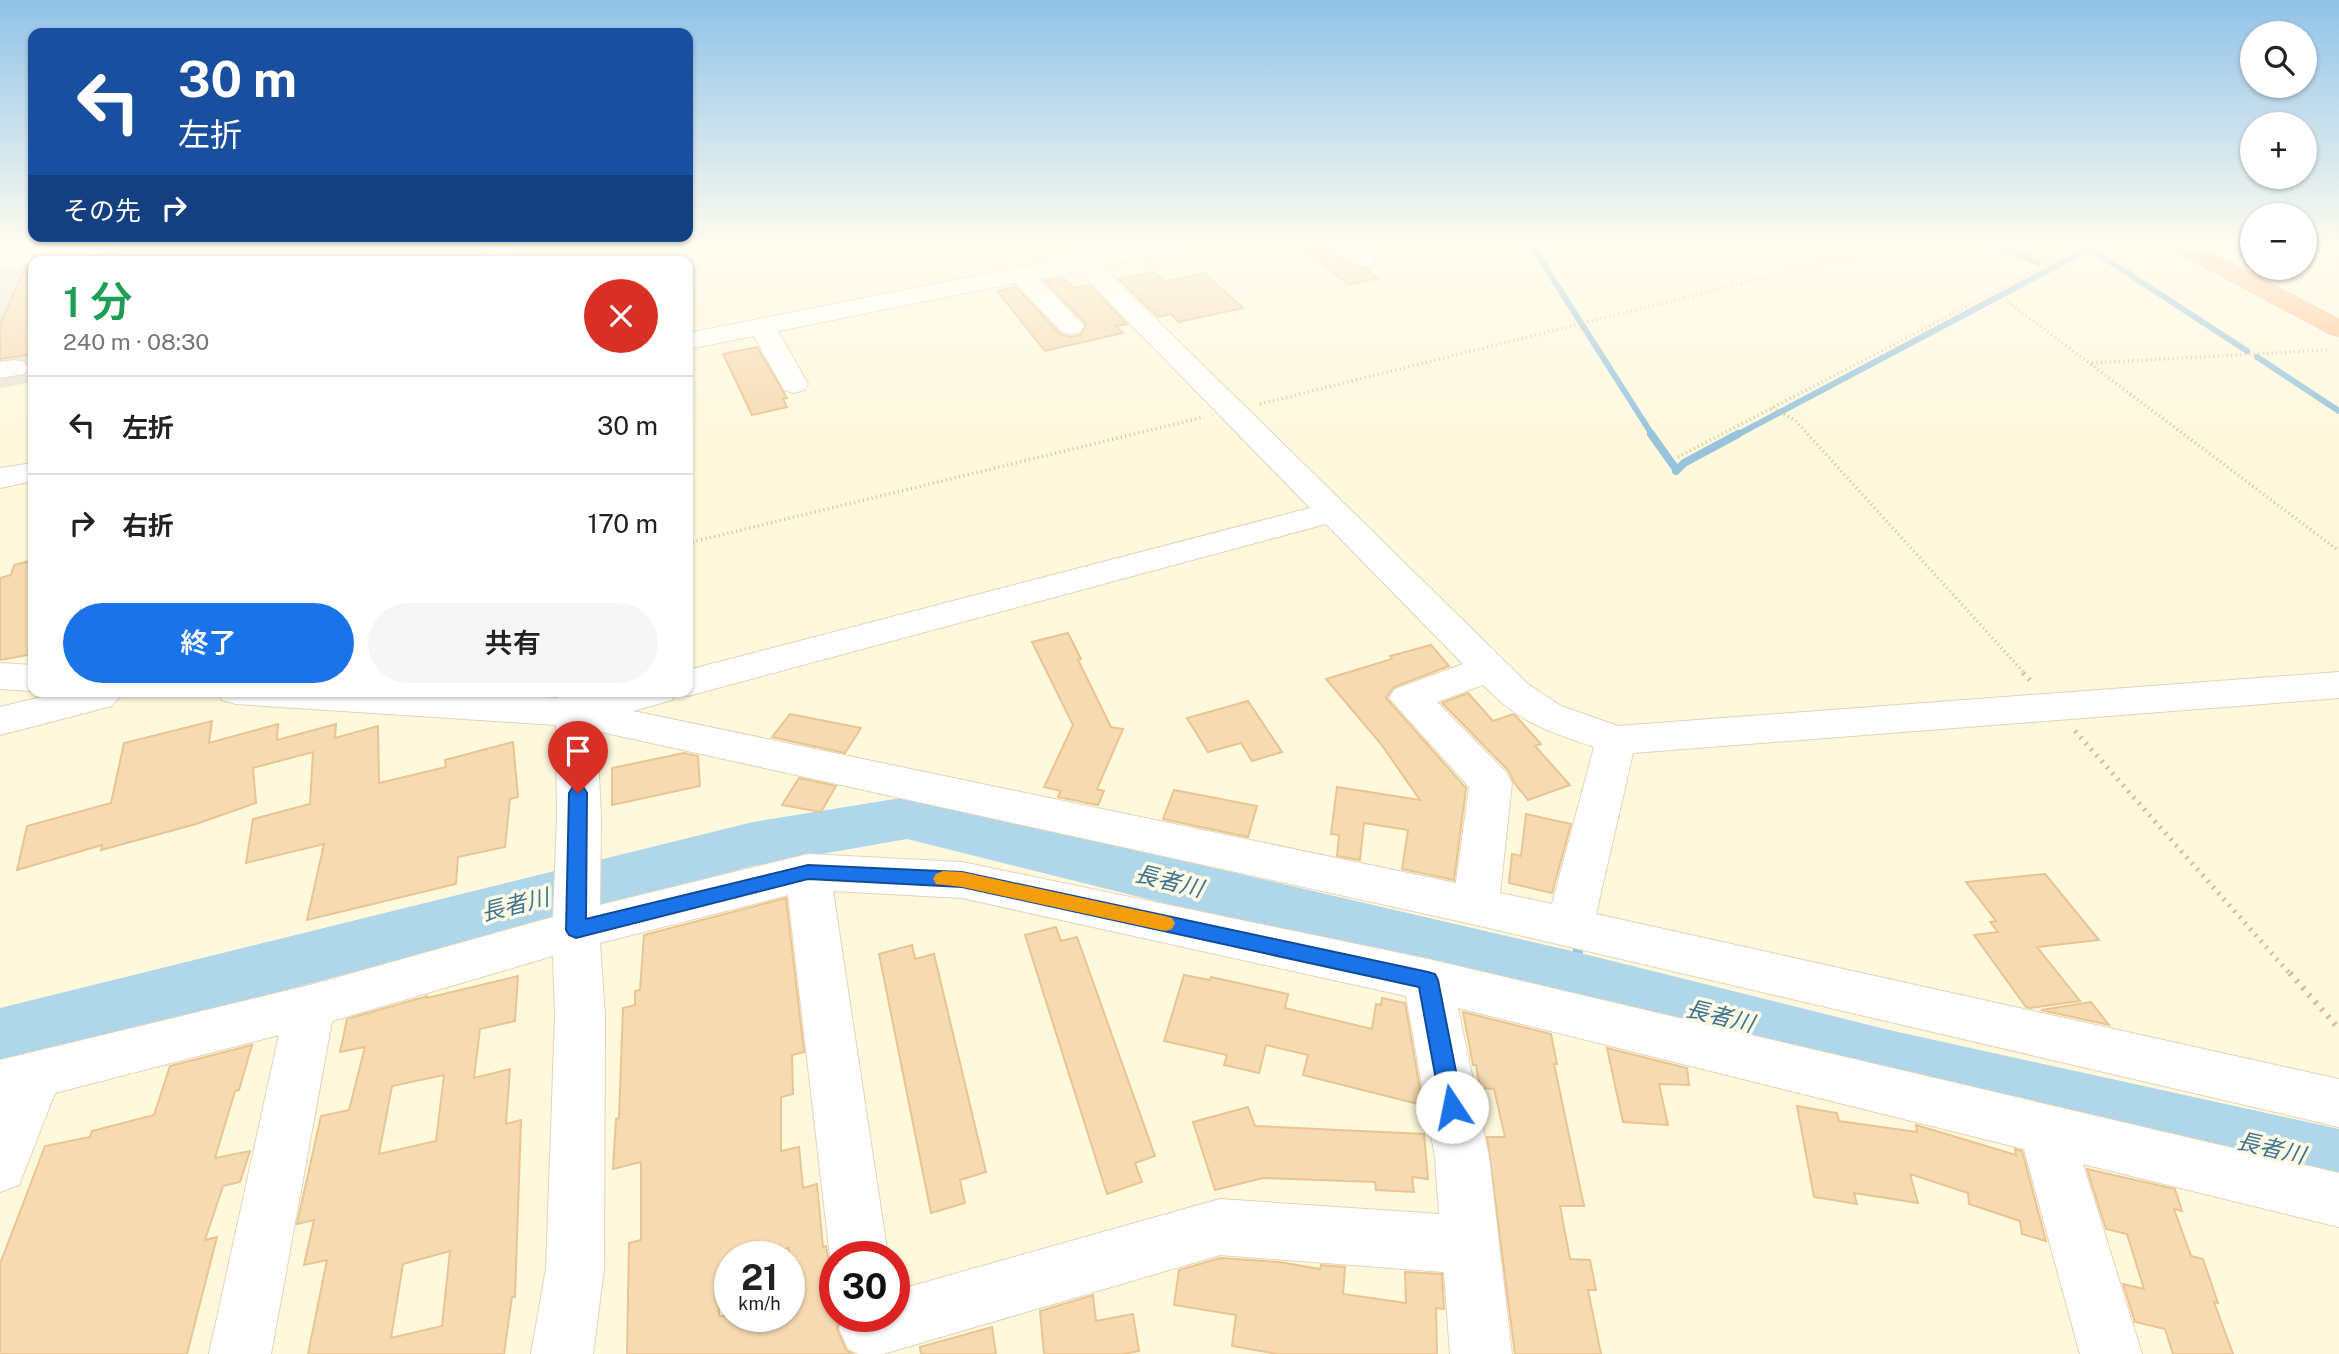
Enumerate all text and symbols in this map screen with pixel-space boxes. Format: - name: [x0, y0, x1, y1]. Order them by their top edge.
- map controls: [2240, 21, 2317, 280]
- button: search: [2240, 21, 2317, 98]
- text: 30 m: [178, 50, 297, 108]
- icon: left: [63, 56, 154, 147]
- button: +: [2240, 112, 2317, 189]
- text: 左折: [178, 116, 242, 153]
- icon: right: [155, 189, 193, 227]
- text: その先: [63, 195, 141, 226]
- button: −: [2240, 203, 2317, 280]
- text: 1 分: [63, 277, 132, 326]
- button: close: [584, 279, 658, 353]
- text: 240 m · 08:30: [63, 328, 209, 355]
- icon: left: [63, 406, 101, 444]
- text: 30 m: [597, 410, 658, 441]
- text: 左折: [122, 412, 174, 443]
- icon: right: [63, 504, 101, 542]
- text: 170 m: [588, 508, 658, 539]
- text: 右折: [122, 510, 174, 541]
- button: 終了: [63, 603, 354, 683]
- button: 共有: [368, 603, 658, 683]
- pin: [548, 721, 608, 793]
- icon: arrive: [559, 732, 597, 770]
- water label: 長者川: [1132, 859, 1209, 903]
- water label: 長者川: [478, 882, 555, 926]
- water label: 長者川: [1683, 994, 1760, 1038]
- position arrow: [1415, 1070, 1489, 1144]
- water label: 長者川: [2234, 1127, 2311, 1169]
- speed limit sign: 30: [819, 1241, 910, 1332]
- text: 21: [741, 1257, 778, 1298]
- text: km/h: [738, 1293, 781, 1314]

